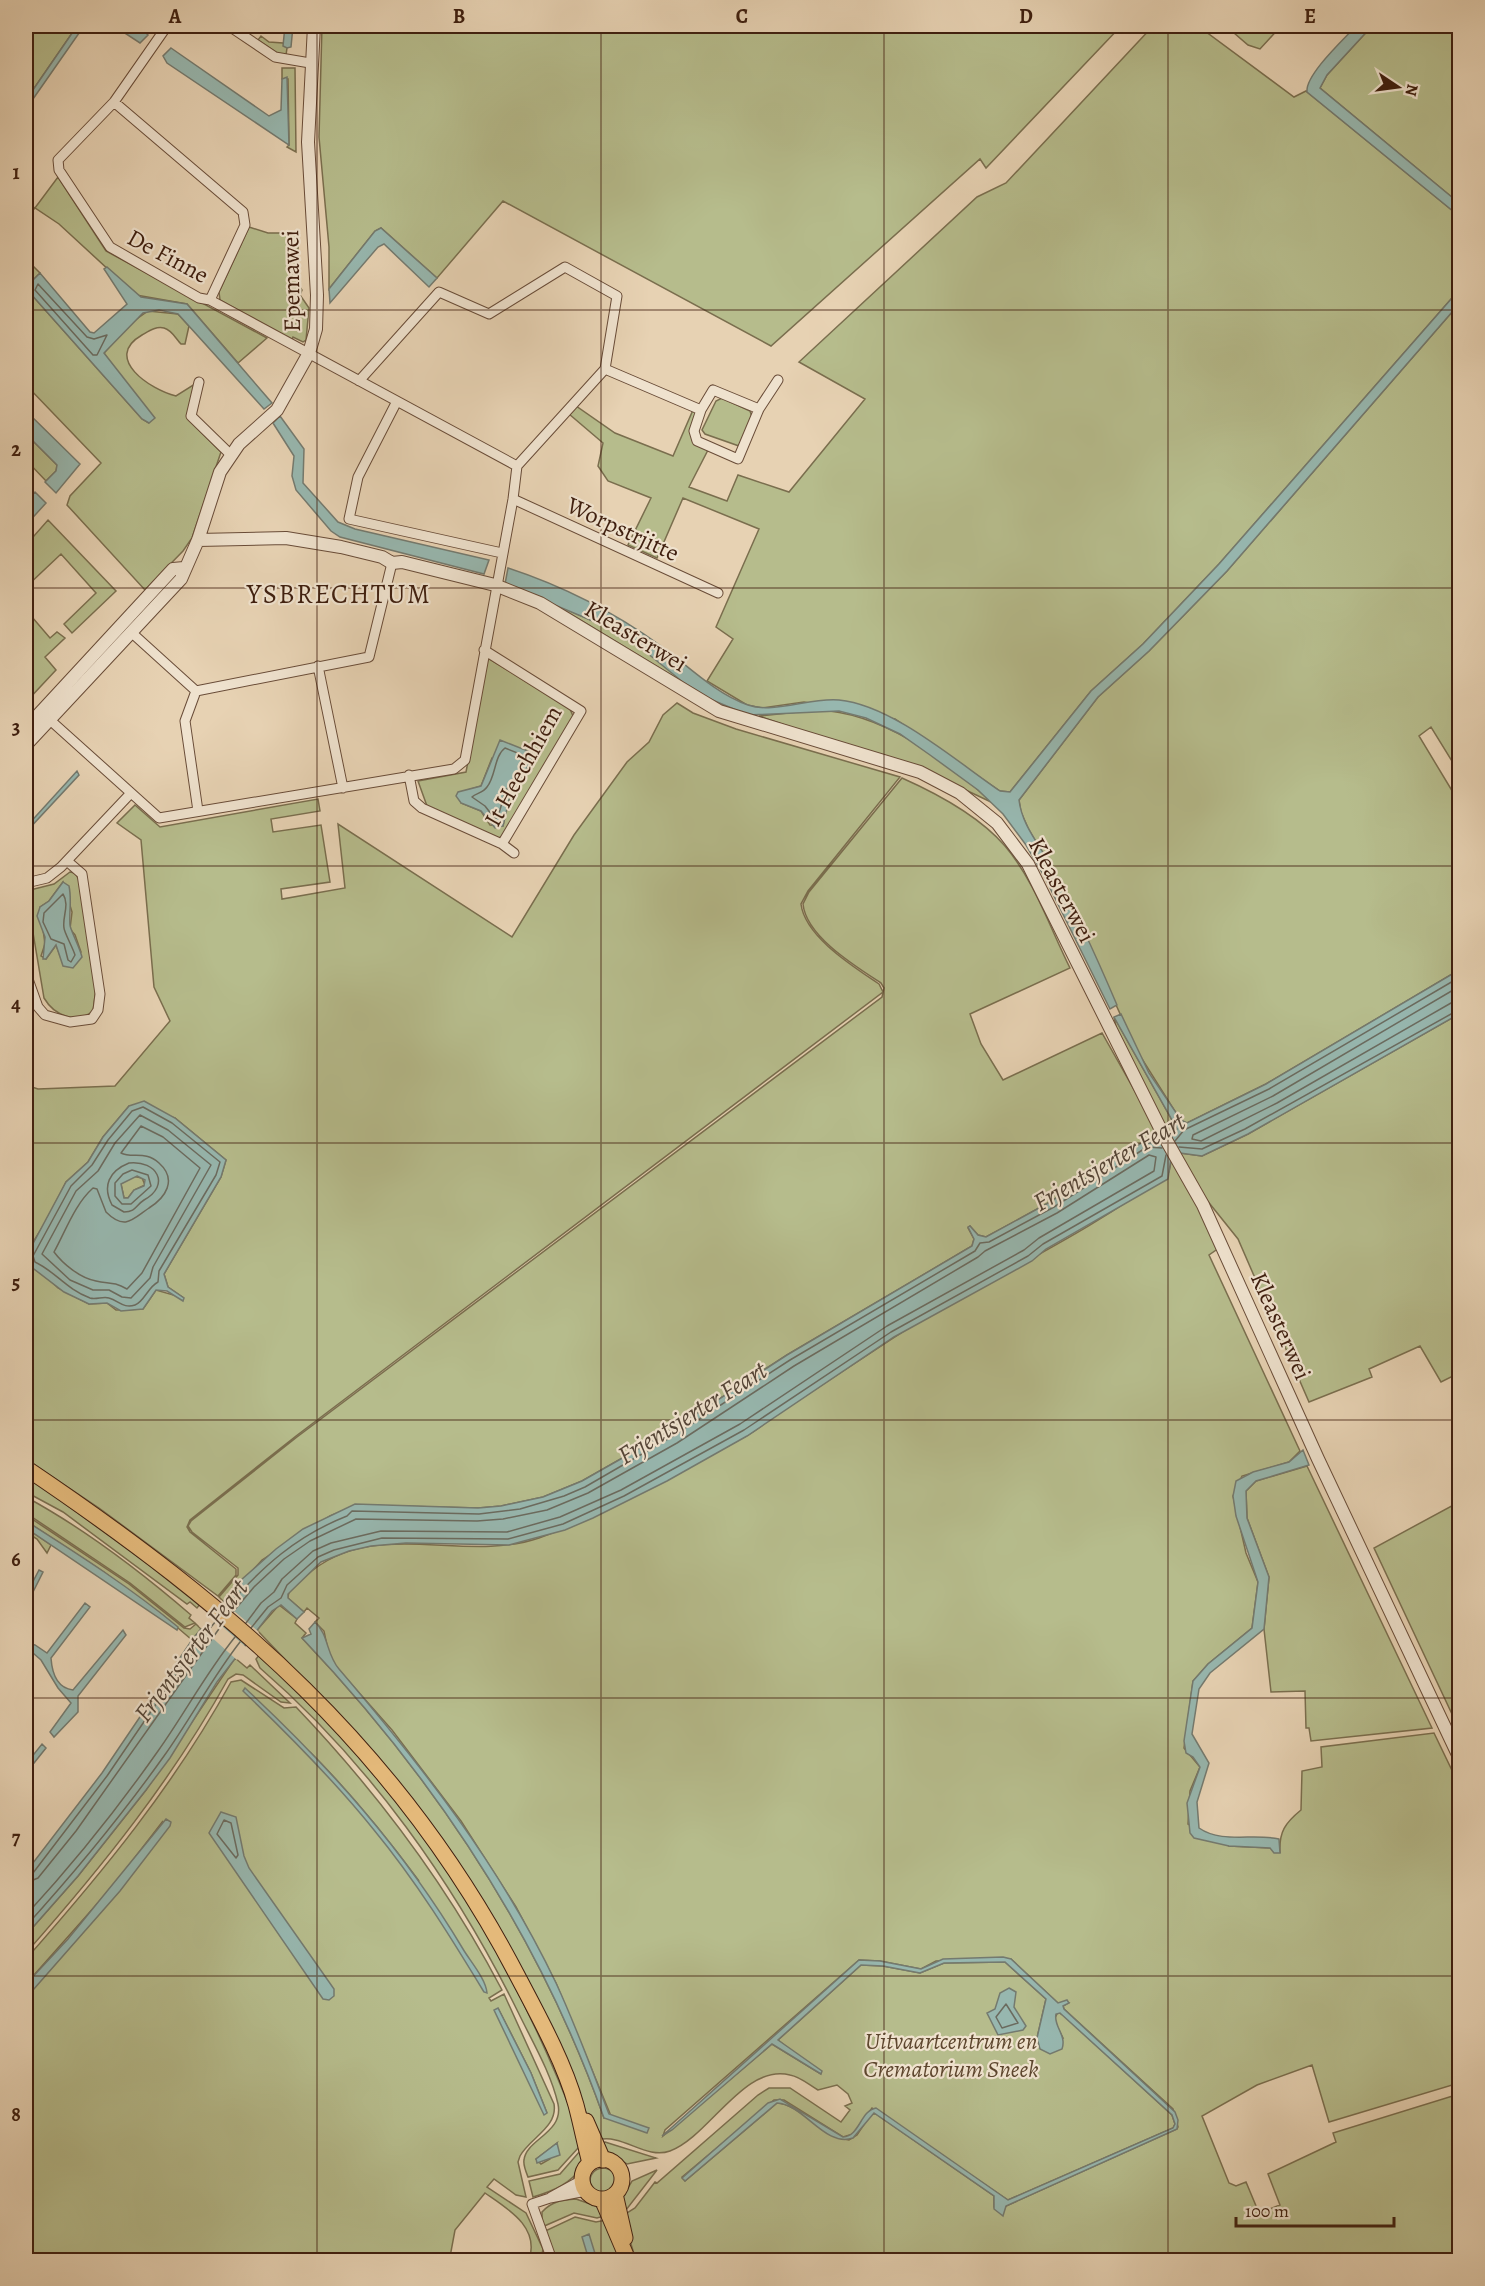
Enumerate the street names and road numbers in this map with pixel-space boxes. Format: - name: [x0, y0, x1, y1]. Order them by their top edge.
- street label: De Finne: [122, 221, 214, 291]
- street label: Epemawei: [274, 230, 308, 332]
- street label: Worpstrjitte: [561, 489, 684, 569]
- street label: Kleasterwei: [579, 593, 693, 679]
- street label: It Heechhiem: [477, 700, 569, 832]
- street label: Kleasterwei: [1021, 832, 1103, 948]
- street label: Kleasterwei: [1243, 1267, 1319, 1385]

